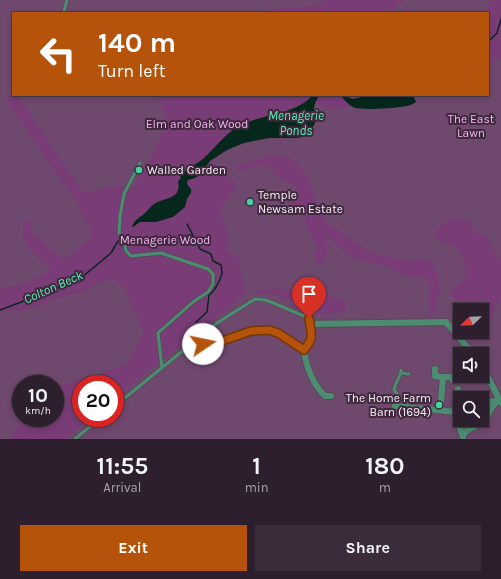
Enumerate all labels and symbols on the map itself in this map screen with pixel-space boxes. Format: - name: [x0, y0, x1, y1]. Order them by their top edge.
- water label: Menagerie Ponds: [268, 108, 324, 138]
- park label: The East Lawn: [448, 112, 495, 140]
- park label: Elm and Oak Wood: [146, 117, 248, 131]
- place label: Walled Garden: [147, 163, 226, 177]
- marker: Walled Garden: [134, 165, 144, 175]
- place label: Temple Newsam Estate: [258, 188, 343, 216]
- marker: Temple Newsam Estate: [245, 197, 255, 207]
- park label: Menagerie Wood: [120, 233, 210, 247]
- water label: Colton Beck: [21, 267, 85, 307]
- pin: [292, 277, 326, 318]
- north arrow: [453, 303, 489, 339]
- position arrow: [182, 323, 224, 365]
- speed limit sign: 20: [72, 375, 124, 427]
- place label: The Home Farm Barn (1694): [346, 391, 431, 419]
- marker: The Home Farm Barn (1694): [434, 400, 444, 410]

